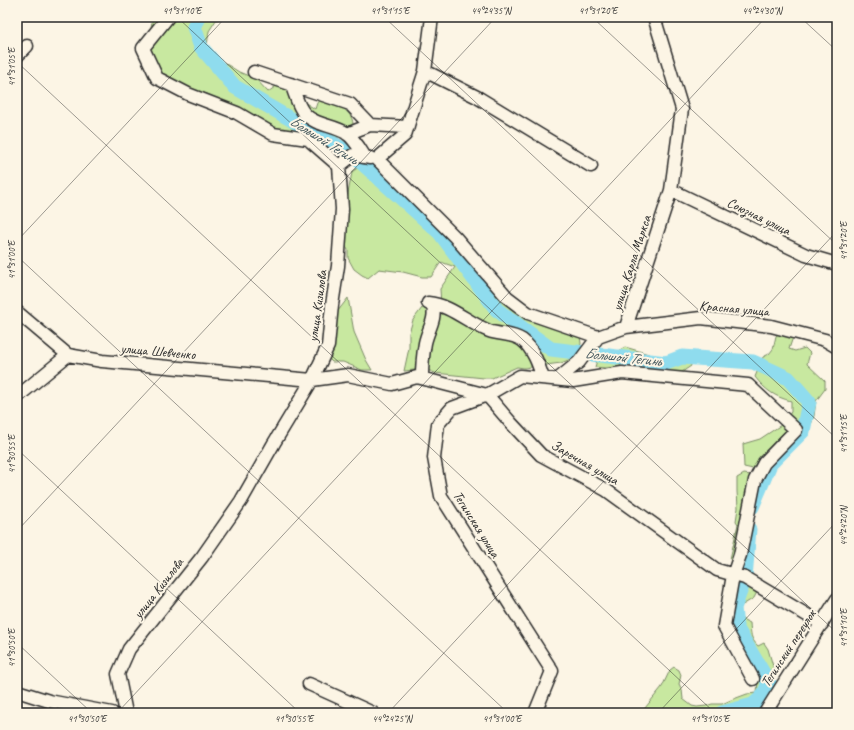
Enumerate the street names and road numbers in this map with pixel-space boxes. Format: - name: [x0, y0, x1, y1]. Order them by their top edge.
- street label: Союзная улица: [724, 194, 794, 239]
- street label: улица Карла Маркса: [608, 212, 655, 314]
- street label: улица Кизилова: [304, 268, 331, 344]
- street label: Красная улица: [698, 297, 771, 320]
- street label: улица Шевченко: [119, 340, 197, 363]
- street label: Заречная улица: [548, 436, 622, 489]
- street label: Тегинская улица: [449, 488, 504, 561]
- street label: улица Кизилова: [129, 554, 188, 623]
- street label: Тегинский переулок: [757, 605, 821, 690]

